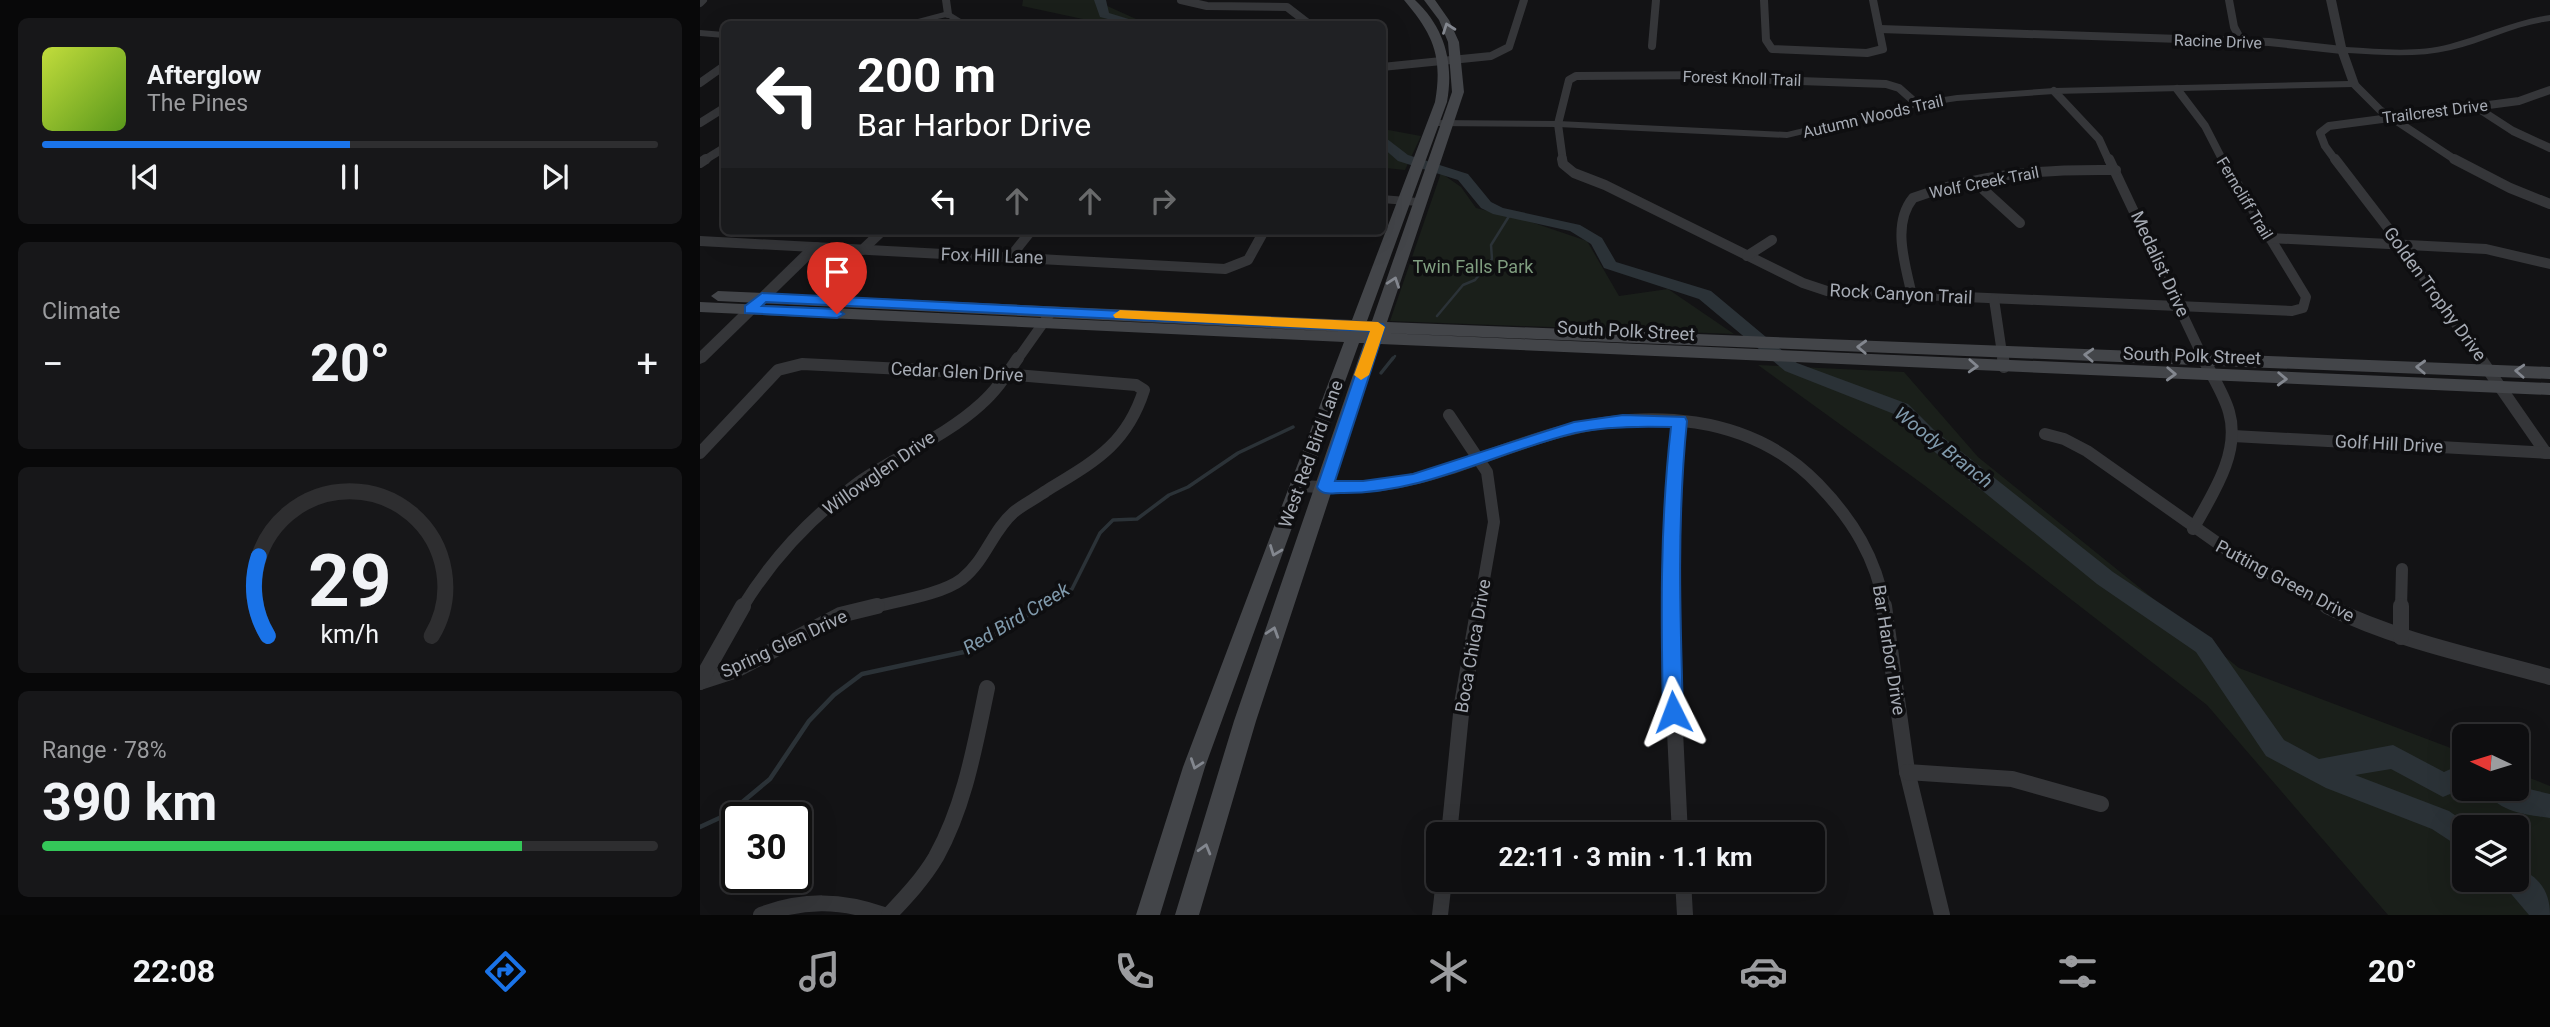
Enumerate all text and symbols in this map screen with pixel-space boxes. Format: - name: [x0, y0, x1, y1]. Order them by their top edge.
- one-way arrow: [1442, 22, 1456, 34]
- street label: Racine Drive: [2174, 30, 2262, 53]
- text: 200 m: [857, 47, 996, 104]
- icon: left: [742, 49, 833, 140]
- text: Afterglow: [147, 60, 261, 90]
- street label: Forest Knoll Trail: [1682, 67, 1802, 90]
- text: The Pines: [147, 90, 248, 117]
- street label: Autumn Woods Trail: [1801, 91, 1945, 142]
- street label: Trailcrest Drive: [2381, 96, 2489, 127]
- text: Bar Harbor Drive: [857, 106, 1091, 144]
- street label: Ferncliff Trail: [2212, 154, 2277, 243]
- icon: previous: [126, 158, 164, 196]
- icon: pause: [331, 158, 369, 196]
- icon: next: [536, 158, 574, 196]
- street label: Wolf Creek Trail: [1928, 163, 2041, 202]
- icon: left: [925, 182, 963, 220]
- icon: ahead: [998, 182, 1036, 220]
- icon: ahead: [1071, 182, 1109, 220]
- icon: right: [1144, 182, 1182, 220]
- street label: Medalist Drive: [2127, 208, 2194, 320]
- street label: Golden Trophy Drive: [2380, 223, 2491, 365]
- pin: [807, 242, 867, 314]
- street label: Fox Hill Lane: [940, 243, 1044, 268]
- icon: arrive: [818, 253, 856, 291]
- park label: Twin Falls Park: [1413, 256, 1534, 277]
- one-way arrow: [1386, 276, 1400, 289]
- street label: Rock Canyon Trail: [1829, 279, 1973, 308]
- text: Climate: [42, 298, 121, 325]
- street label: South Polk Street: [1557, 316, 1696, 345]
- text: 20°: [310, 333, 390, 394]
- one-way arrow: [1856, 339, 1866, 355]
- text: −: [42, 342, 64, 386]
- text: +: [636, 342, 658, 386]
- street label: South Polk Street: [2123, 343, 2262, 368]
- one-way arrow: [2083, 348, 2094, 363]
- street label: Cedar Glen Drive: [890, 358, 1024, 385]
- one-way arrow: [1968, 358, 1979, 373]
- one-way arrow: [2415, 360, 2426, 375]
- one-way arrow: [2514, 364, 2525, 379]
- one-way arrow: [2166, 367, 2177, 382]
- one-way arrow: [2276, 371, 2287, 386]
- street label: West Red Bird Lane: [1274, 377, 1347, 530]
- water label: Woody Branch: [1890, 402, 1997, 493]
- street label: Willowglen Drive: [819, 426, 939, 519]
- street label: Golf Hill Drive: [2334, 430, 2444, 457]
- street label: Putting Green Drive: [2212, 535, 2358, 626]
- text: 29: [308, 538, 392, 624]
- one-way arrow: [1269, 544, 1283, 556]
- water label: Red Bird Creek: [959, 577, 1074, 659]
- street label: Boca Chica Drive: [1450, 577, 1495, 714]
- street label: Bar Harbor Drive: [1869, 583, 1910, 717]
- street label: Spring Glen Drive: [717, 605, 850, 682]
- text: km/h: [321, 619, 379, 648]
- one-way arrow: [1265, 626, 1279, 639]
- position arrow: [1636, 675, 1710, 749]
- north arrow: [2452, 724, 2529, 802]
- map controls: [2452, 724, 2529, 892]
- text: Range · 78%: [42, 737, 167, 764]
- one-way arrow: [1190, 757, 1204, 769]
- text: 390 km: [42, 772, 217, 833]
- speed limit sign: 30: [721, 802, 812, 893]
- button: layers: [2452, 815, 2529, 892]
- text: 22:11 · 3 min · 1.1 km: [1498, 842, 1753, 872]
- one-way arrow: [1197, 843, 1211, 855]
- icon: directions: [481, 947, 530, 996]
- icon: music: [795, 947, 844, 996]
- icon: phone: [1110, 947, 1159, 996]
- icon: climate: [1424, 947, 1473, 996]
- icon: car: [1739, 947, 1788, 996]
- icon: filters: [2053, 947, 2102, 996]
- text: 22:08: [133, 952, 215, 990]
- text: 20°: [2368, 952, 2417, 990]

